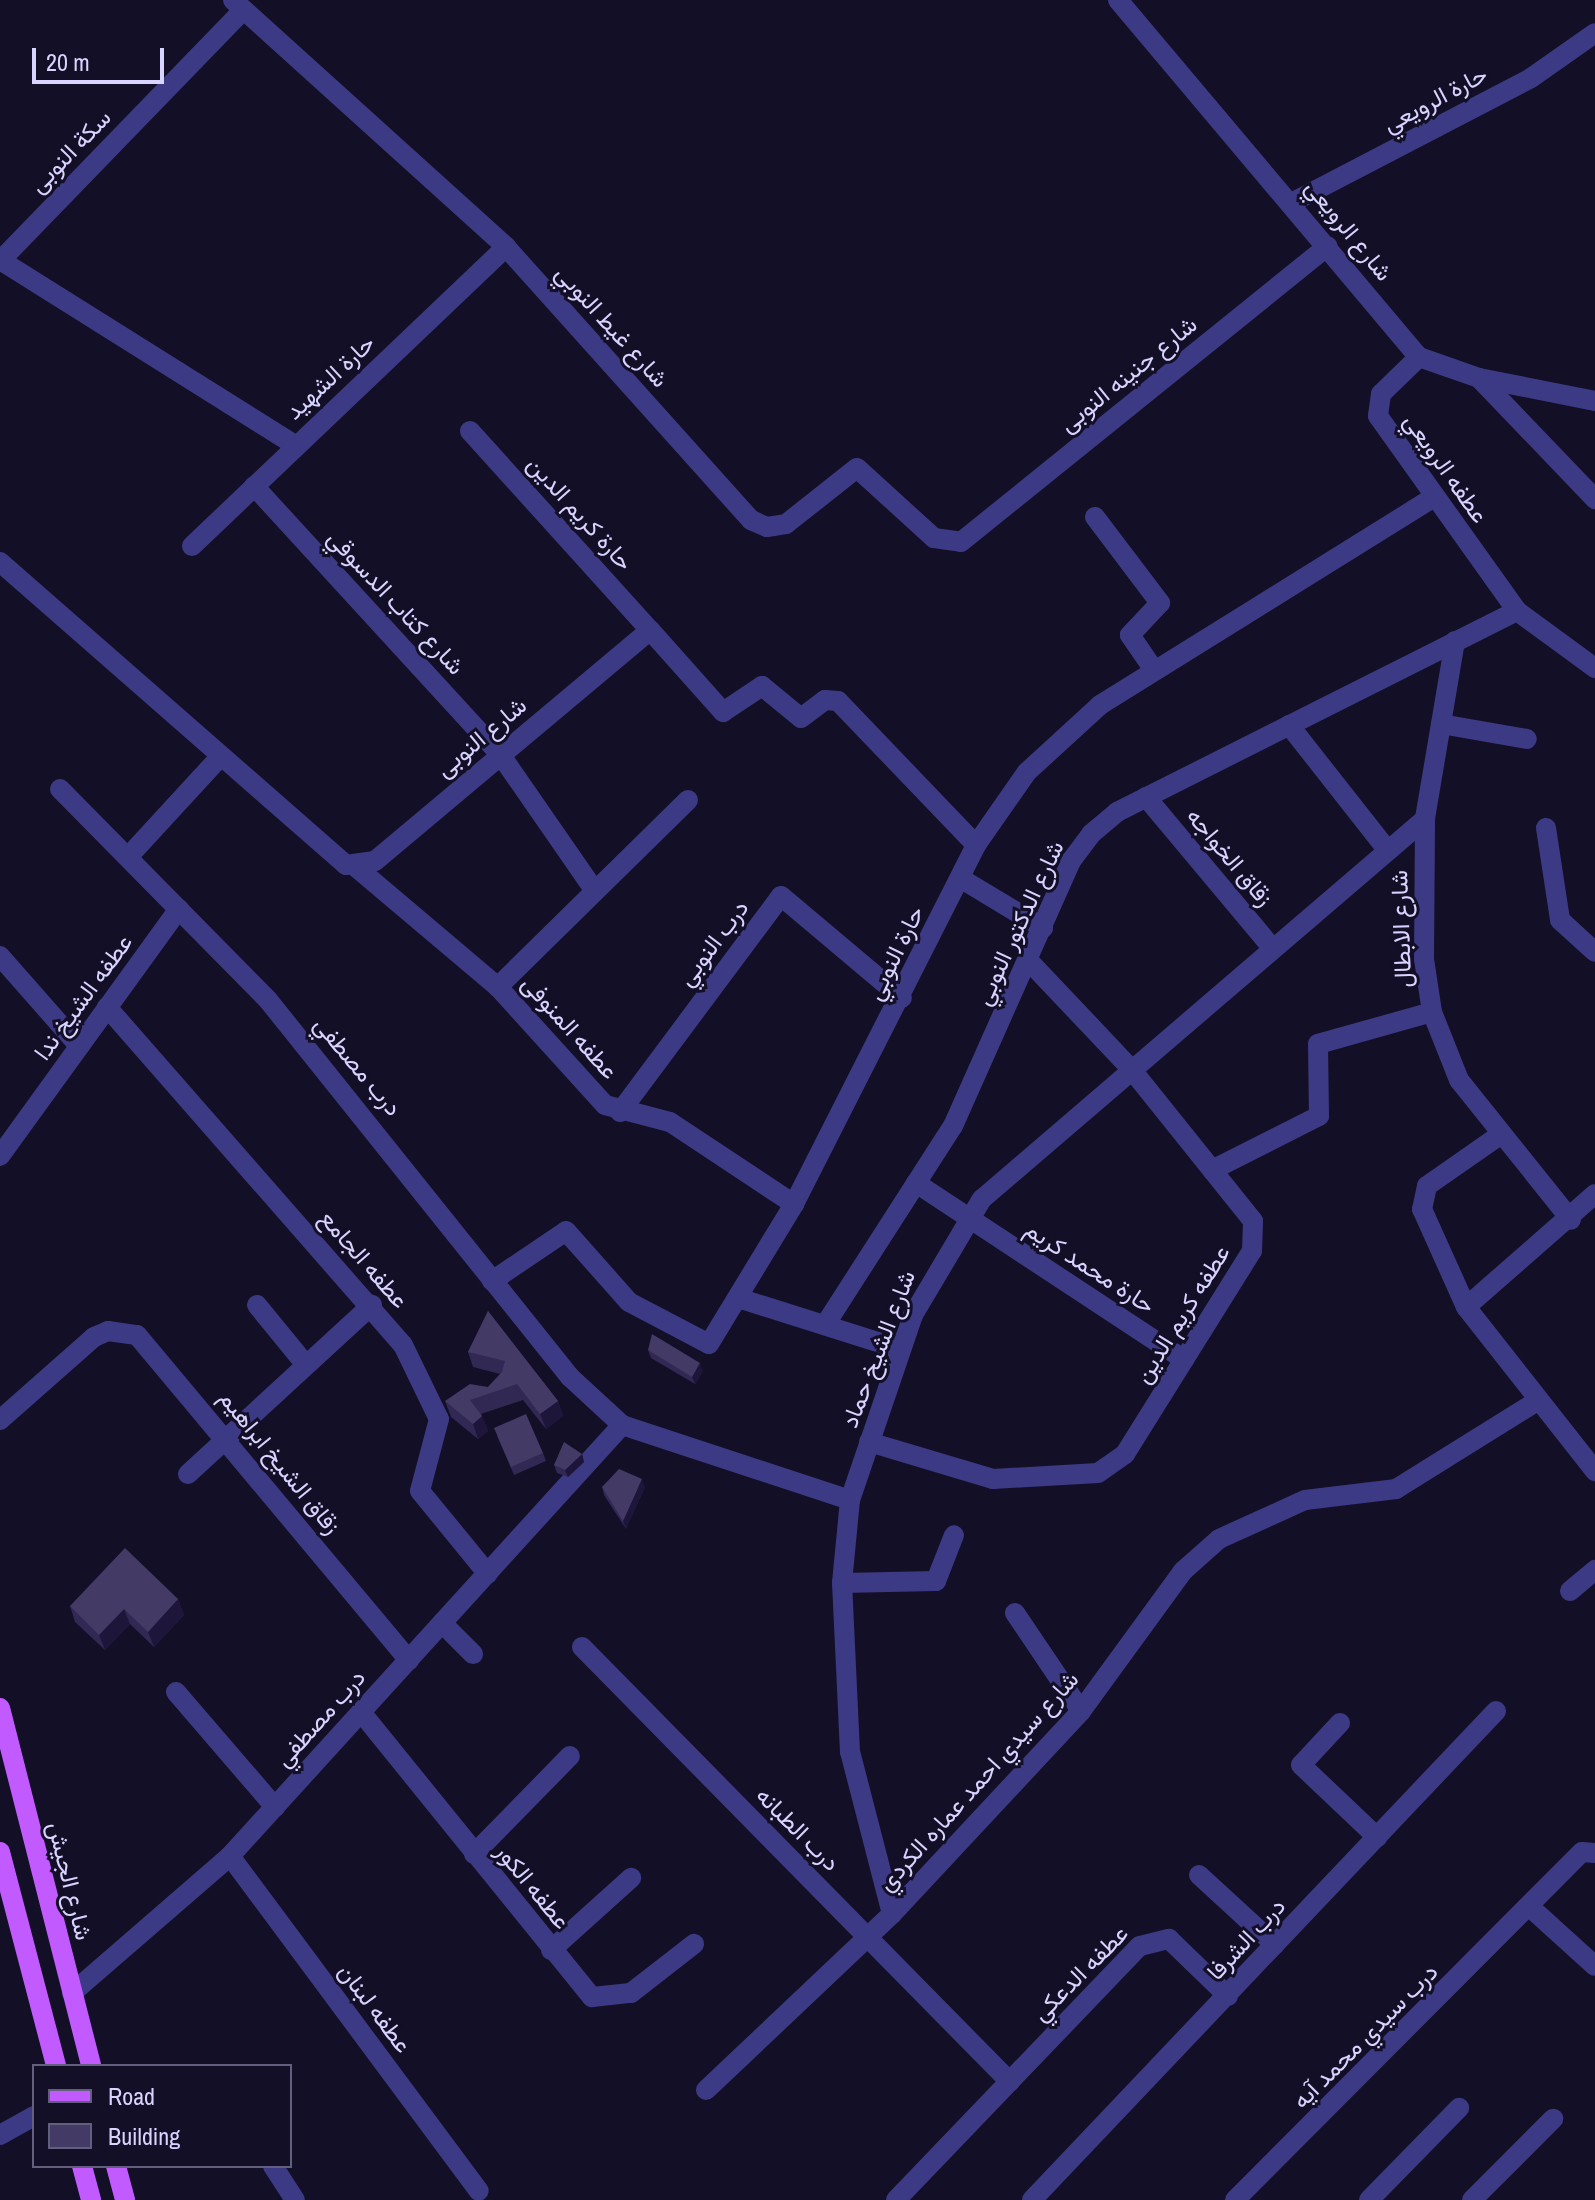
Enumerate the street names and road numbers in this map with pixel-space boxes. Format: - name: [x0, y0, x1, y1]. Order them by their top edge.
- street label: حارة الرويعي: [1378, 59, 1492, 139]
- street label: سكة النوبى: [23, 103, 117, 199]
- street label: شارع الرويعي: [1299, 173, 1399, 287]
- street label: شارع غيط النوبي: [549, 259, 675, 393]
- street label: شارع جنينه النوبى: [1053, 310, 1203, 438]
- street label: حارة الشهيد: [279, 328, 381, 426]
- street label: عطفه الرويعي: [1398, 408, 1494, 528]
- street label: حارة كريم الدين: [521, 450, 639, 576]
- street label: شارع كتاب الدسوقي: [321, 524, 471, 680]
- street label: شارع النوبى: [430, 691, 532, 783]
- street label: زقاق الخواجه: [1181, 802, 1279, 912]
- street label: شارع الدكتور النوبي: [968, 836, 1070, 1010]
- street label: شارع الابطال: [1385, 870, 1417, 988]
- street label: درب النوبي: [671, 894, 755, 992]
- street label: حارة النوبي: [860, 901, 930, 1005]
- street label: عطفه الشيخ ندا: [28, 928, 138, 1066]
- street label: عطفه المنوفى: [516, 969, 624, 1085]
- street label: درب مصطفي: [308, 1010, 408, 1122]
- street label: عطفه الجامع: [313, 1204, 415, 1314]
- street label: حارة محمد كريم: [1020, 1214, 1160, 1320]
- street label: عطفه كريم الدين: [1128, 1240, 1236, 1388]
- street label: شارع الشيخ حماد: [835, 1266, 921, 1432]
- street label: زقاق الشيخ ابراهيم: [213, 1384, 347, 1540]
- street label: درب مصطفي: [269, 1663, 371, 1773]
- street label: شارع سيدي احمد عماره الكردي: [872, 1665, 1084, 1897]
- street label: درب الطبانه: [750, 1781, 846, 1877]
- street label: شارع الجيش: [41, 1819, 99, 1943]
- street label: عطفه الكور: [490, 1837, 576, 1935]
- street label: درب الشرفا: [1201, 1892, 1291, 1986]
- street label: عطفه الدعكي: [1026, 1919, 1134, 2027]
- street label: درب سيدي محمد آيه: [1286, 1957, 1444, 2115]
- street label: عطفه لبنان: [332, 1958, 418, 2058]

